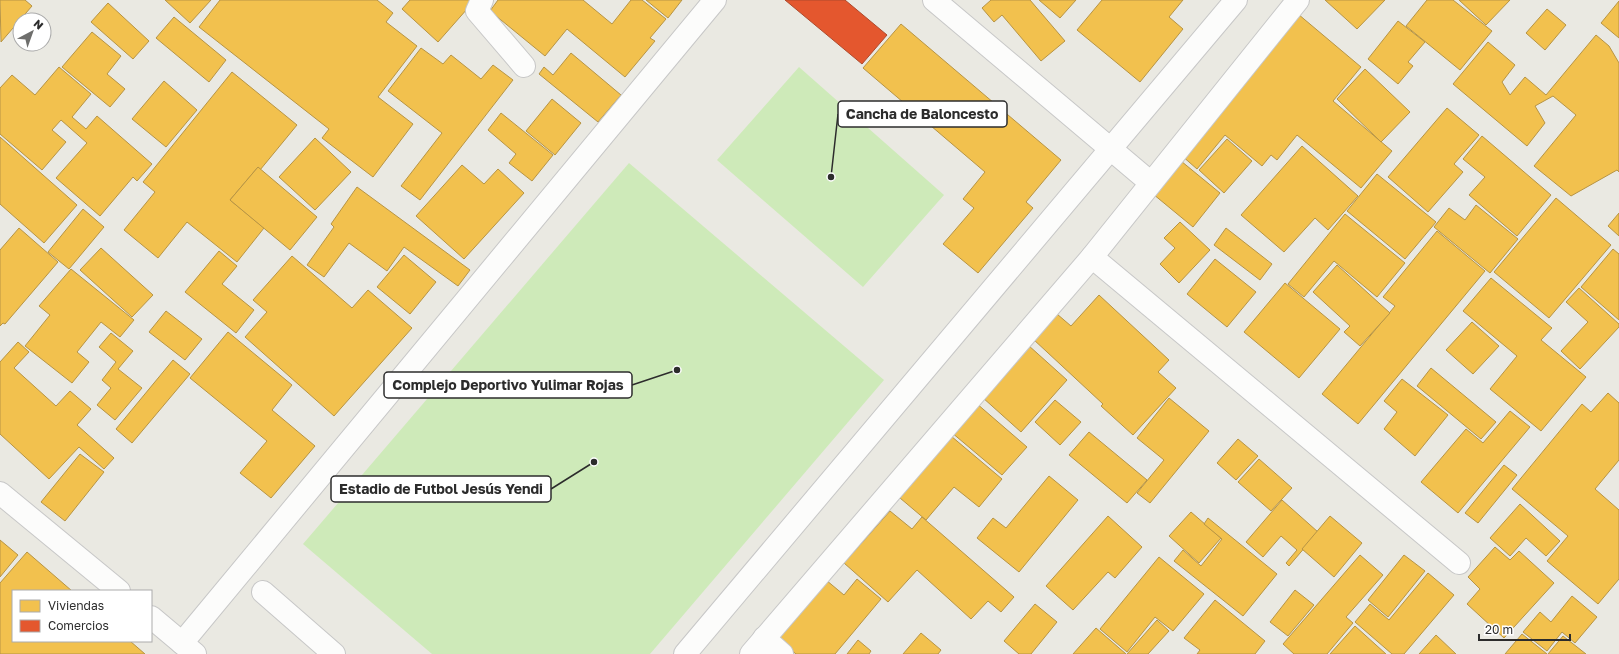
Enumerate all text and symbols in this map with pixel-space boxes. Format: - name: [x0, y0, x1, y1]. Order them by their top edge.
- north arrow: [12, 12, 52, 52]
- text: N: [31, 16, 46, 32]
- callout: Cancha de Baloncesto: [838, 101, 1007, 127]
- text: Cancha de Baloncesto: [846, 105, 998, 122]
- callout: Complejo Deportivo Yulimar Rojas: [384, 372, 632, 398]
- text: Complejo Deportivo Yulimar Rojas: [392, 376, 624, 393]
- callout: Estadio de Futbol Jesús Yendi: [331, 476, 551, 502]
- text: Estadio de Futbol Jesús Yendi: [339, 480, 543, 497]
- legend: [12, 590, 152, 642]
- text: Viviendas: [48, 598, 104, 613]
- scale bar: [1479, 616, 1570, 642]
- text: Comercios: [48, 618, 109, 633]
- text: 20 m: [1485, 622, 1513, 637]

